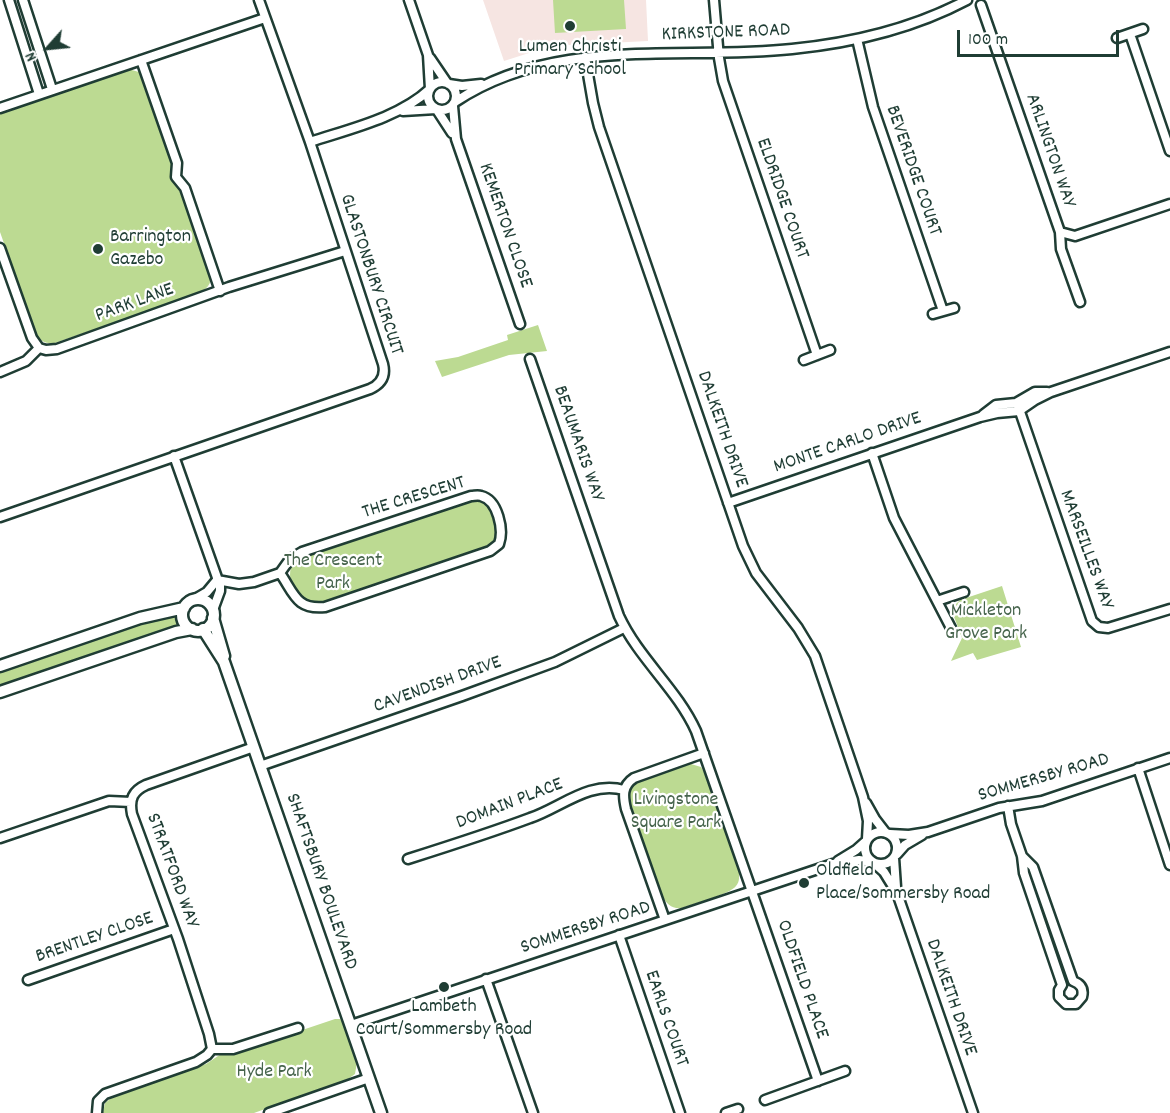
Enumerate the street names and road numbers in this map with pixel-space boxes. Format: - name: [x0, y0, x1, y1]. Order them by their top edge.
- street label: KIRKSTONE ROAD: [661, 20, 791, 48]
- street label: ARLINGTON WAY: [1018, 91, 1080, 211]
- street label: BEVERIDGE COURT: [879, 103, 945, 239]
- street label: ELDRIDGE COURT: [749, 135, 813, 263]
- street label: KEMERTON CLOSE: [471, 161, 537, 291]
- street label: GLASTONBURY CIRCUIT: [333, 192, 407, 358]
- street label: PARK LANE: [93, 279, 177, 329]
- street label: DALKEITH DRIVE: [690, 369, 752, 491]
- street label: BEAUMARIS WAY: [546, 383, 608, 505]
- street label: MONTE CARLO DRIVE: [771, 408, 925, 480]
- street label: THE CRESCENT: [360, 472, 468, 526]
- street label: MARSEILLES WAY: [1052, 487, 1118, 613]
- street label: CAVENDISH DRIVE: [371, 652, 505, 720]
- street label: SOMMERSBY ROAD: [976, 749, 1112, 809]
- street label: DOMAIN PLACE: [453, 774, 567, 836]
- street label: SHAFTSBURY BOULEVARD: [279, 791, 361, 973]
- street label: STRATFORD WAY: [139, 810, 203, 932]
- street label: SOMMERSBY ROAD: [518, 897, 654, 961]
- street label: BRENTLEY CLOSE: [33, 908, 157, 970]
- street label: OLDFIELD PLACE: [769, 917, 833, 1043]
- street label: DALKEITH DRIVE: [919, 937, 981, 1059]
- street label: EARLS COURT: [637, 968, 693, 1070]

